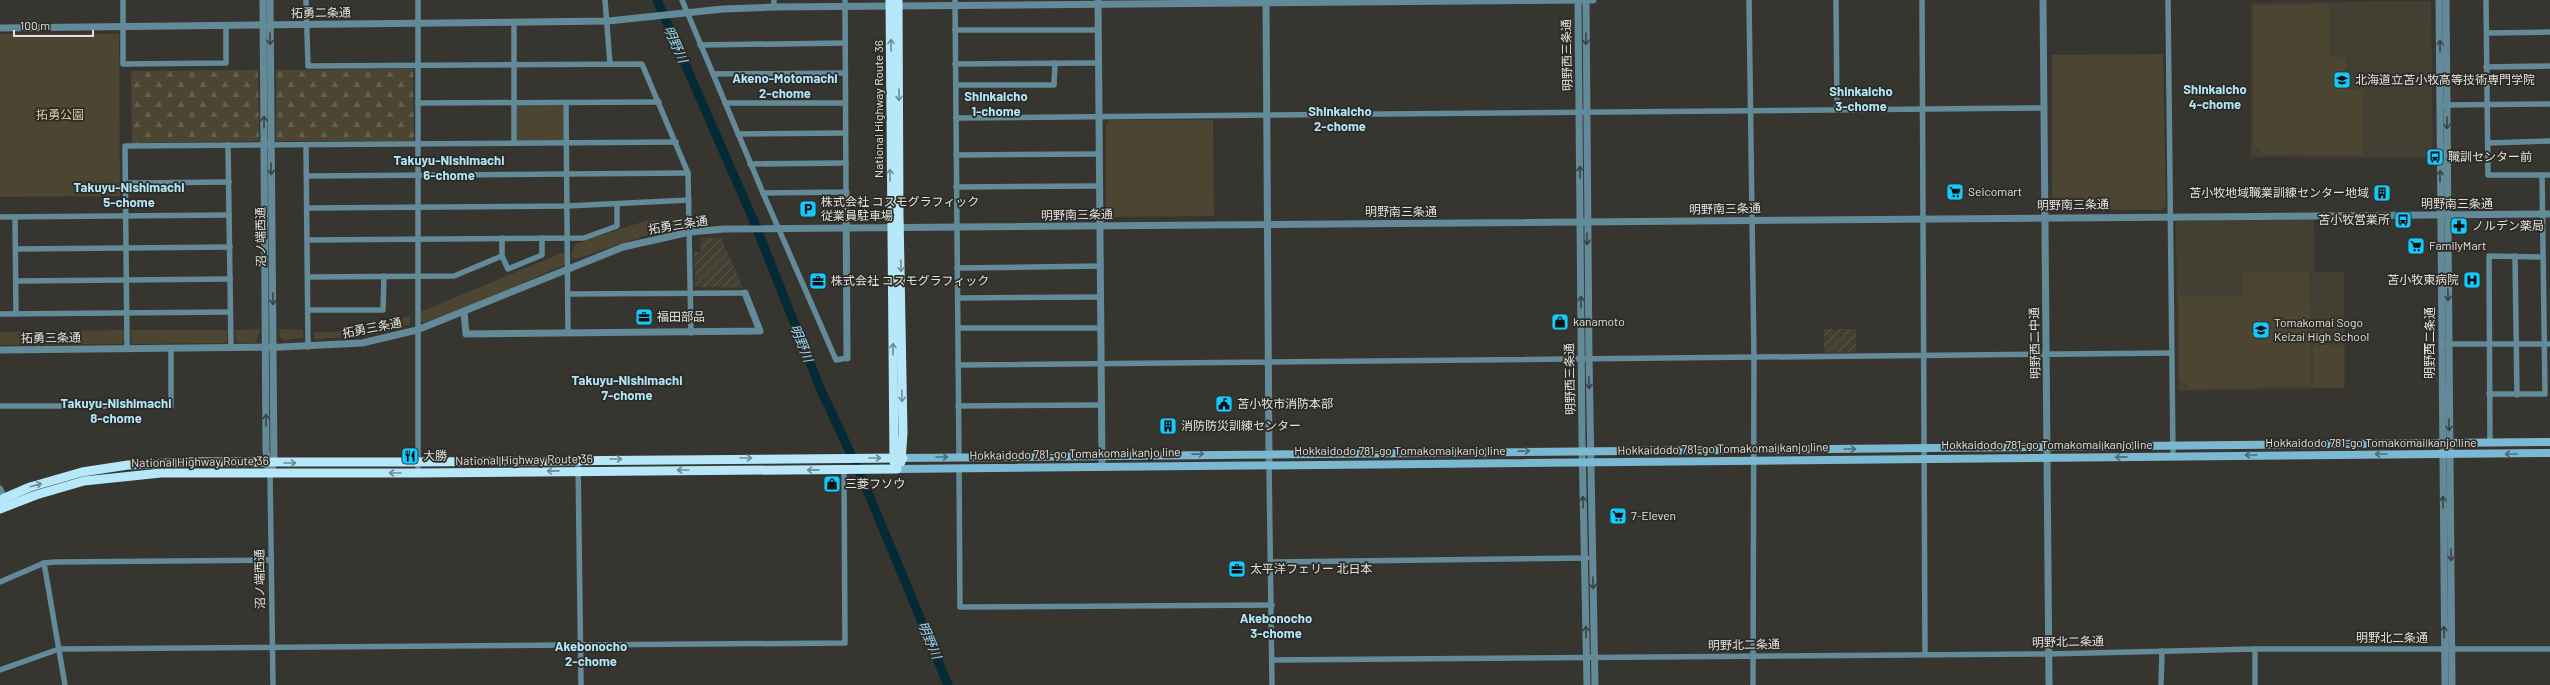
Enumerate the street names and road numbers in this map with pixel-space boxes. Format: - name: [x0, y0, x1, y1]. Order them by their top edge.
- street label: 拓勇二条通: [291, 4, 351, 20]
- street label: 明野西三条通: [1558, 19, 1574, 91]
- street label: National Highway Route 36: [871, 40, 885, 178]
- street label: 明野南三条通: [2037, 196, 2109, 212]
- street label: 明野南三条通: [2421, 196, 2493, 210]
- street label: 明野南三条通: [1689, 200, 1761, 216]
- street label: 明野南三条通: [1365, 204, 1437, 218]
- street label: 明野南三条通: [1041, 206, 1113, 222]
- street label: 沼ノ端西通: [252, 207, 268, 267]
- street label: 拓勇三条通: [647, 212, 709, 236]
- street label: 明野西二中通: [2026, 307, 2042, 379]
- street label: 明野西二条通: [2422, 307, 2436, 379]
- street label: 拓勇三条通: [341, 314, 403, 340]
- street label: 拓勇三条通: [21, 329, 81, 345]
- street label: 明野西三条通: [1561, 343, 1577, 415]
- street label: Hokkaidodo 781-go Tomakomai kanjo line: [2265, 435, 2477, 449]
- street label: Hokkaidodo 781-go Tomakomai kanjo line: [1941, 437, 2153, 451]
- street label: Hokkaidodo 781-go Tomakomai kanjo line: [1617, 439, 1829, 457]
- street label: Hokkaidodo 781-go Tomakomai kanjo line: [1294, 443, 1506, 457]
- street label: Hokkaidodo 781-go Tomakomai kanjo line: [969, 444, 1181, 462]
- street label: National Highway Route 36: [455, 451, 593, 467]
- street label: National Highway Route 36: [131, 453, 269, 469]
- street label: 沼ノ端西通: [251, 549, 267, 609]
- street label: 明野北二条通: [2356, 630, 2428, 644]
- street label: 明野北二条通: [2032, 633, 2104, 649]
- street label: 明野北二条通: [1708, 636, 1780, 652]

